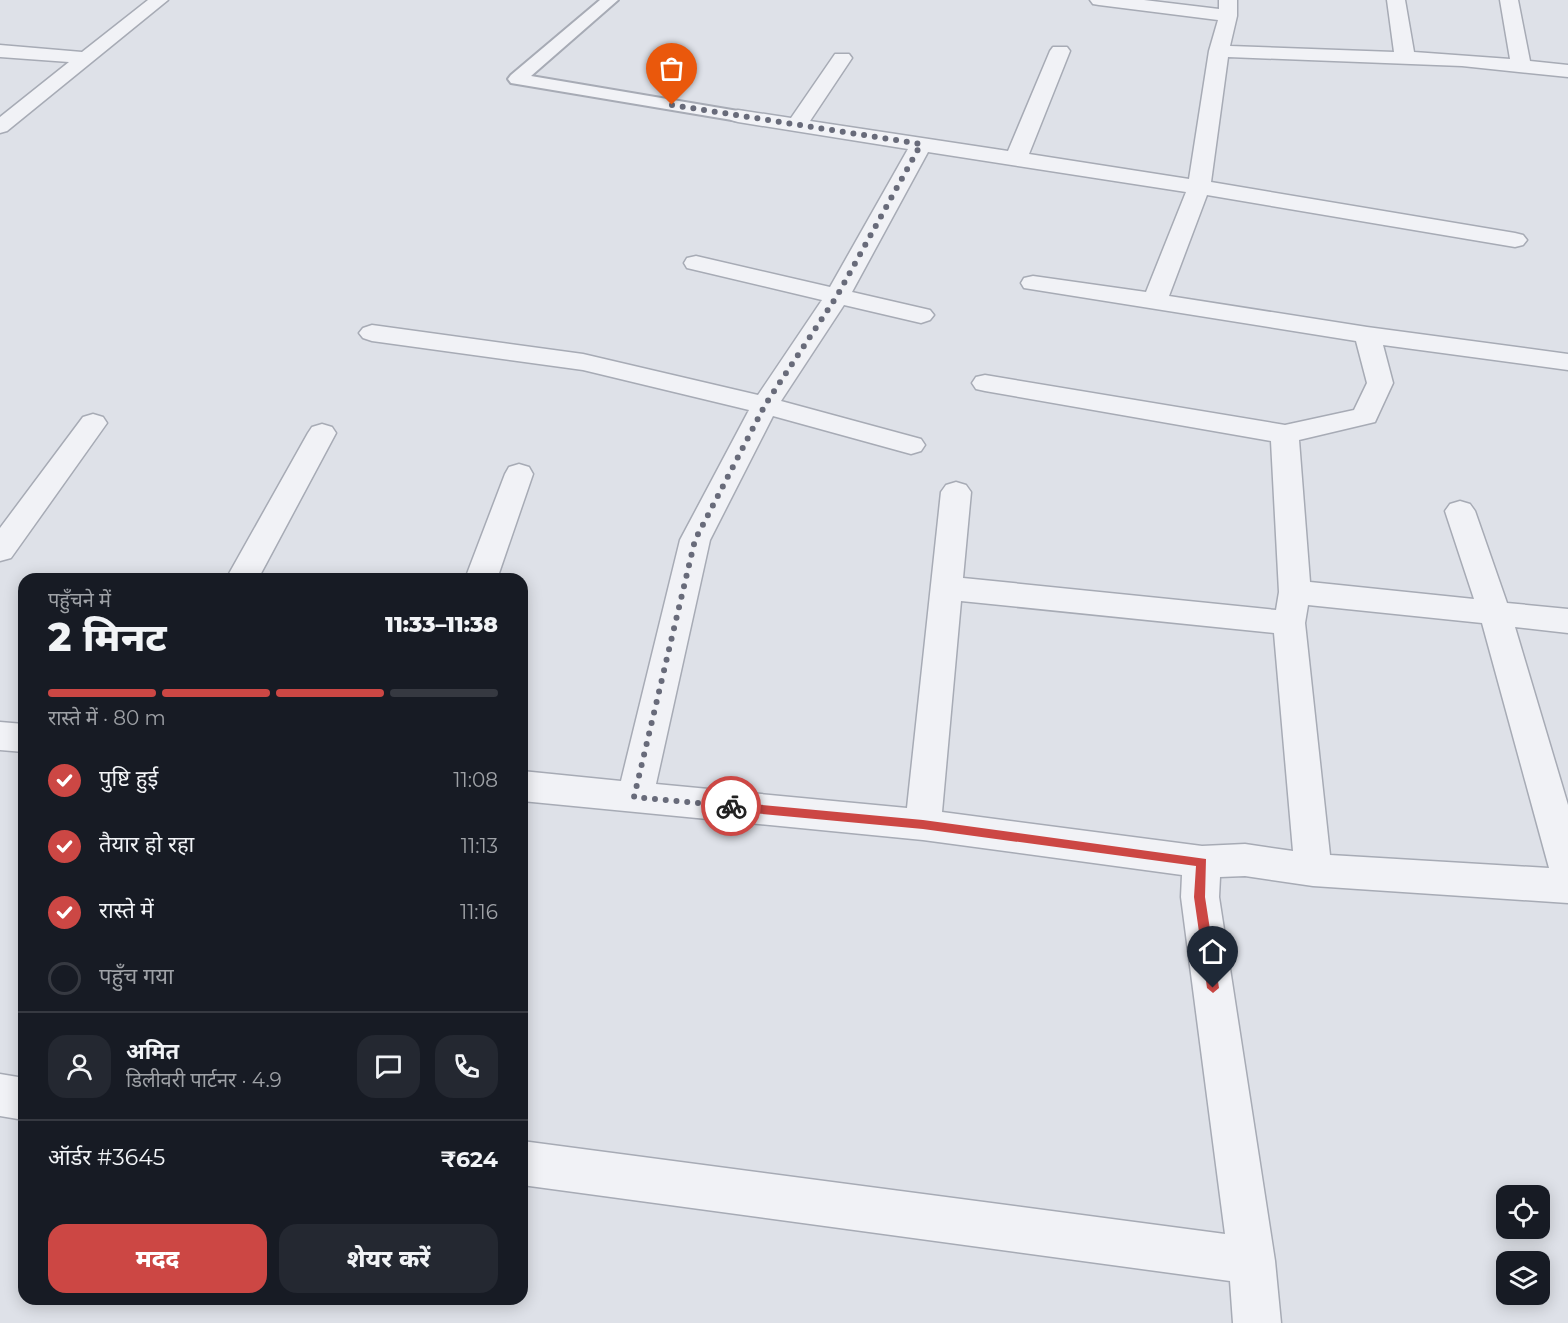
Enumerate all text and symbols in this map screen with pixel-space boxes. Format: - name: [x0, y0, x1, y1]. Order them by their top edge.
- pin: [646, 43, 697, 105]
- icon: bag: [655, 52, 688, 85]
- text: पहुँचने में: [48, 588, 111, 612]
- text: 11:33–11:38: [385, 611, 498, 638]
- text: 2 मिनट: [48, 613, 167, 661]
- text: रास्ते में · 80 m: [48, 706, 166, 730]
- icon: check: [48, 764, 81, 797]
- text: पुष्टि हुई: [99, 765, 158, 792]
- text: 11:08: [453, 768, 498, 792]
- courier: [701, 776, 761, 836]
- icon: bike: [715, 790, 748, 823]
- icon: check: [48, 830, 81, 863]
- text: तैयार हो रहा: [99, 831, 194, 858]
- text: 11:13: [461, 834, 498, 858]
- icon: check: [48, 896, 81, 929]
- text: रास्ते में: [99, 897, 154, 924]
- text: 11:16: [460, 900, 498, 924]
- pin: [1187, 926, 1238, 988]
- icon: home: [1196, 935, 1229, 968]
- text: पहुँच गया: [99, 963, 174, 990]
- button: person: [48, 1035, 111, 1098]
- button: chat: [357, 1035, 420, 1098]
- button: phone: [435, 1035, 498, 1098]
- text: अमित: [126, 1038, 179, 1065]
- text: डिलीवरी पार्टनर · 4.9: [126, 1068, 282, 1092]
- text: ऑर्डर #3645: [48, 1144, 165, 1171]
- text: ₹624: [441, 1146, 498, 1173]
- map controls: [1496, 1185, 1550, 1305]
- button: locate: [1496, 1185, 1550, 1239]
- button: मदद: [48, 1224, 267, 1293]
- button: शेयर करें: [279, 1224, 498, 1293]
- button: layers: [1496, 1251, 1550, 1305]

